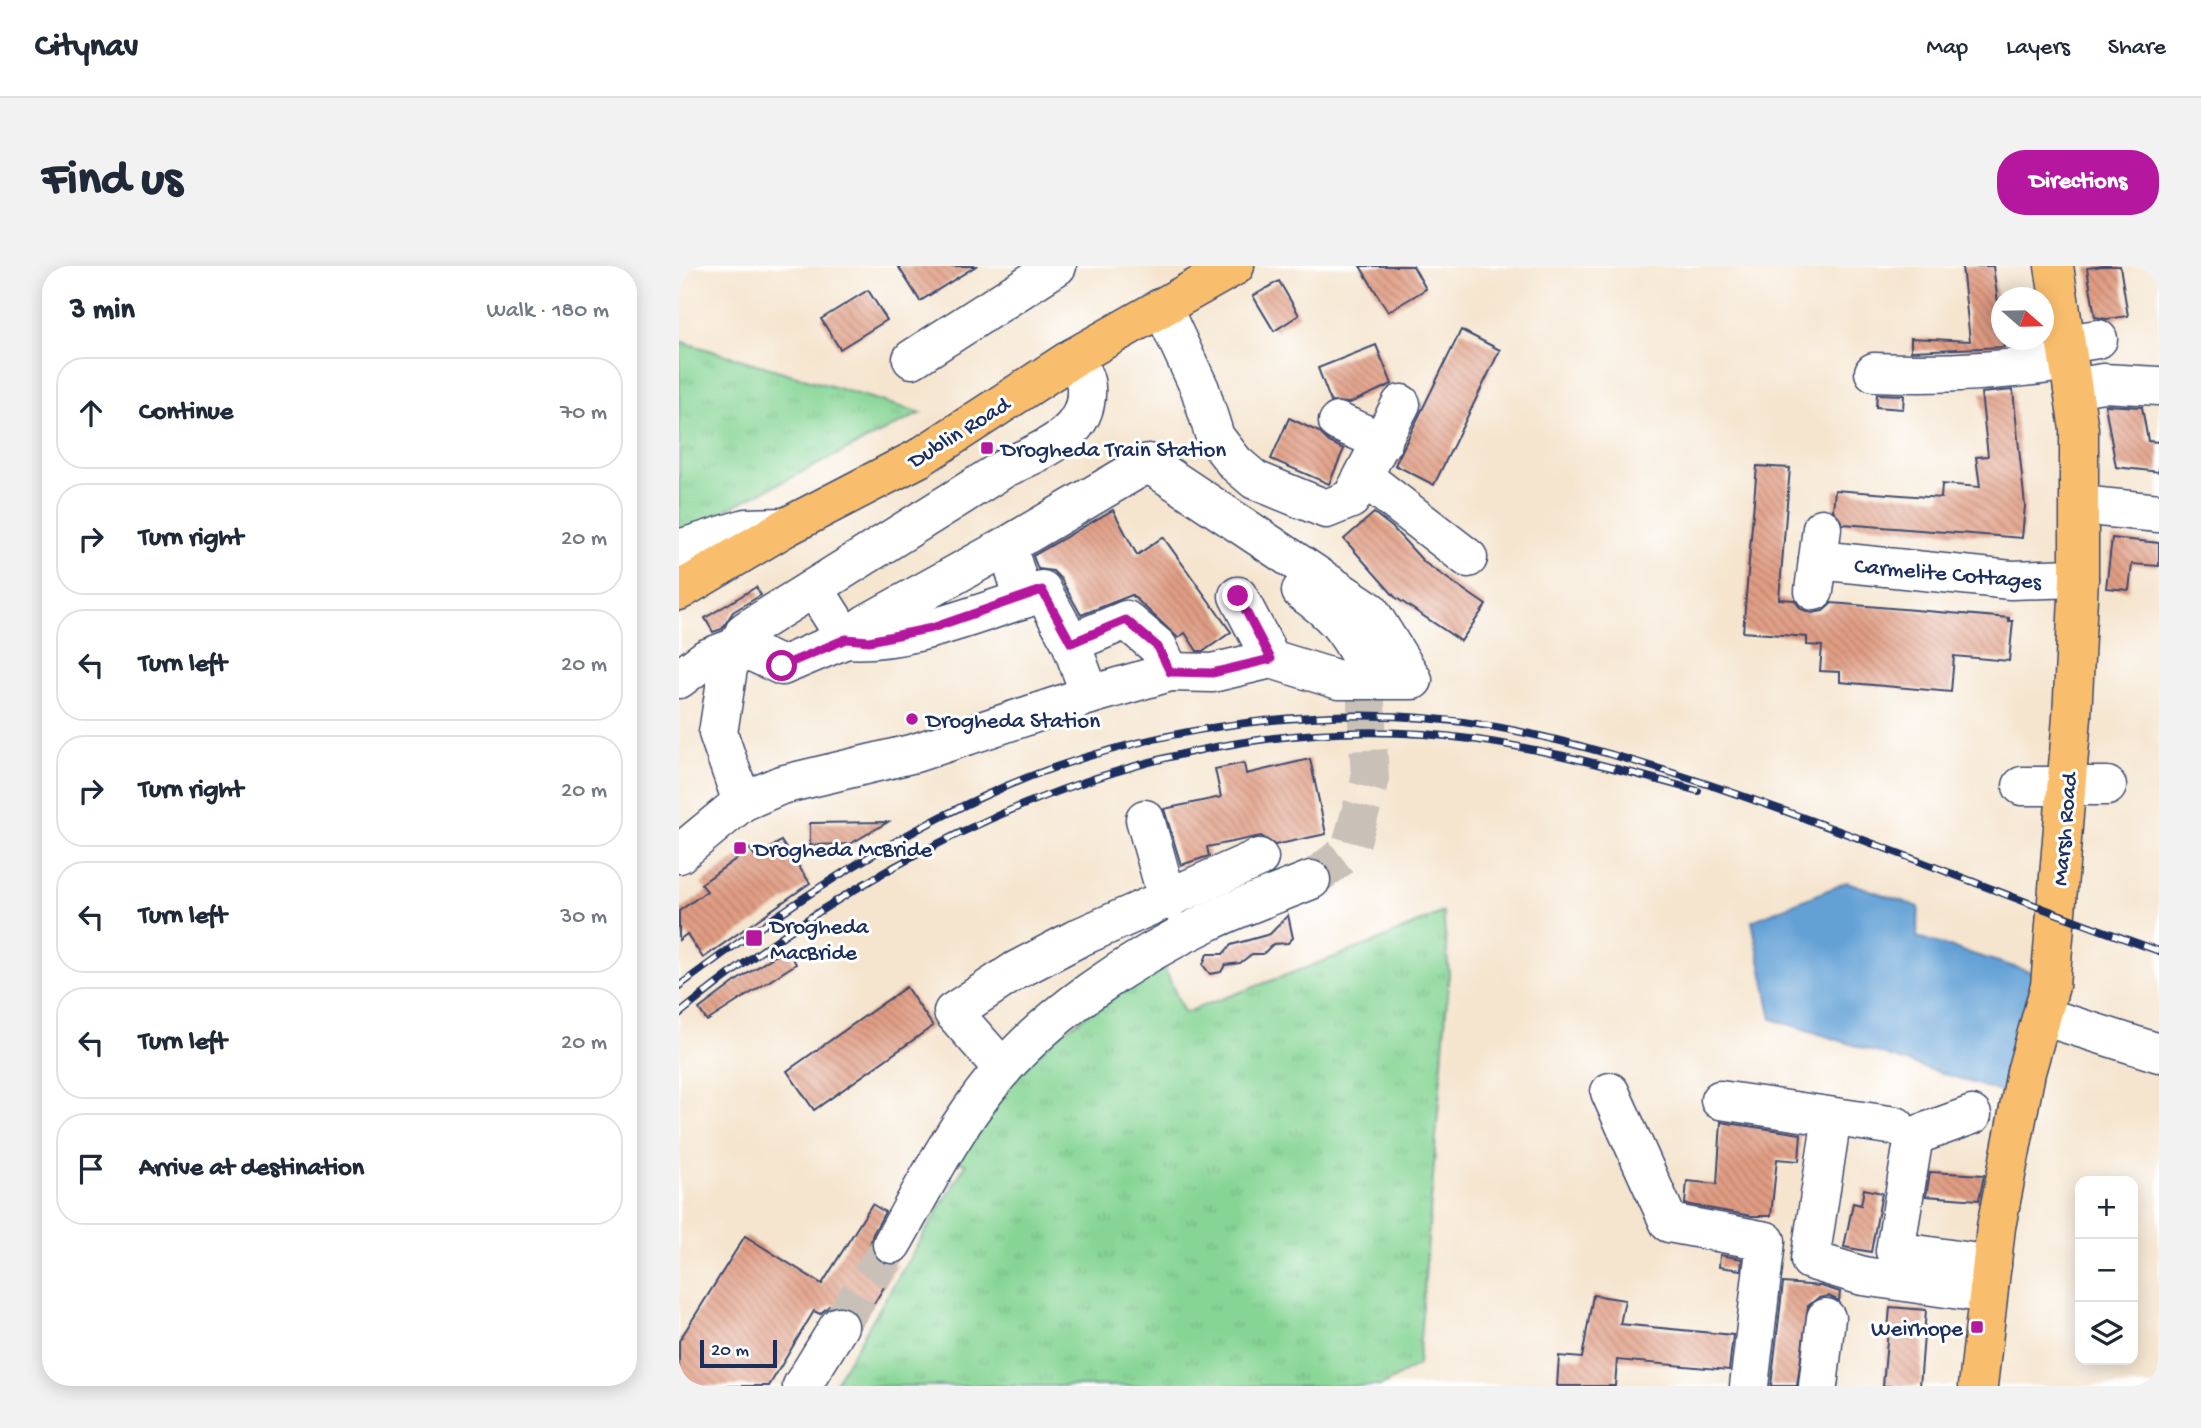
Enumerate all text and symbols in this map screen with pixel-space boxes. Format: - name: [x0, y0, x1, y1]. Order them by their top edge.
- text: Citynav: [35, 29, 138, 67]
- text: Map: [1926, 34, 1968, 63]
- text: Layers: [2006, 34, 2070, 63]
- text: Share: [2108, 34, 2166, 63]
- button: Directions: [1997, 150, 2159, 215]
- text: Find us: [42, 153, 182, 211]
- north arrow: [1991, 287, 2054, 350]
- text: 3 min: [70, 294, 135, 329]
- text: Walk · 180 m: [487, 298, 609, 325]
- street label: Dublin Road: [902, 391, 1017, 477]
- icon: ahead: [72, 394, 110, 432]
- text: Continue: [139, 398, 233, 429]
- text: 70 m: [560, 400, 607, 427]
- place label: Drogheda Train Station: [999, 438, 1226, 465]
- marker: Drogheda Train Station: [979, 440, 995, 456]
- icon: right: [72, 520, 110, 558]
- text: Turn right: [139, 524, 243, 555]
- text: 20 m: [561, 526, 607, 553]
- street label: Carmelite Cottages: [1853, 554, 2043, 597]
- route end: [1222, 580, 1253, 611]
- icon: left: [72, 646, 110, 684]
- text: Turn left: [139, 650, 227, 681]
- route start: [766, 650, 797, 681]
- text: 20 m: [561, 652, 607, 679]
- place label: Drogheda Station: [924, 709, 1100, 736]
- marker: Drogheda Station: [904, 711, 920, 727]
- street label: Marsh Road: [2048, 770, 2085, 887]
- icon: right: [72, 772, 110, 810]
- text: Turn right: [139, 776, 243, 807]
- text: 20 m: [561, 778, 607, 805]
- place label: Drogheda McBride: [752, 838, 933, 865]
- marker: Drogheda McBride: [732, 840, 748, 856]
- icon: left: [72, 898, 110, 936]
- text: Turn left: [139, 902, 227, 933]
- text: 30 m: [560, 904, 607, 931]
- place label: Drogheda MacBride: [768, 915, 870, 968]
- marker: Drogheda MacBride: [744, 928, 764, 948]
- icon: left: [72, 1024, 110, 1062]
- text: Turn left: [139, 1028, 227, 1059]
- text: 20 m: [561, 1030, 607, 1057]
- icon: arrive: [72, 1150, 110, 1188]
- text: Arrive at destination: [139, 1154, 364, 1185]
- map controls: [2075, 1176, 2138, 1365]
- button: +: [2075, 1176, 2138, 1239]
- button: −: [2075, 1239, 2138, 1302]
- button: layers: [2075, 1302, 2138, 1365]
- place label: Weirhope: [1871, 1317, 1964, 1344]
- marker: Weirhope: [1969, 1319, 1985, 1335]
- scale bar: [700, 1337, 777, 1369]
- text: 20 m: [711, 1340, 749, 1363]

